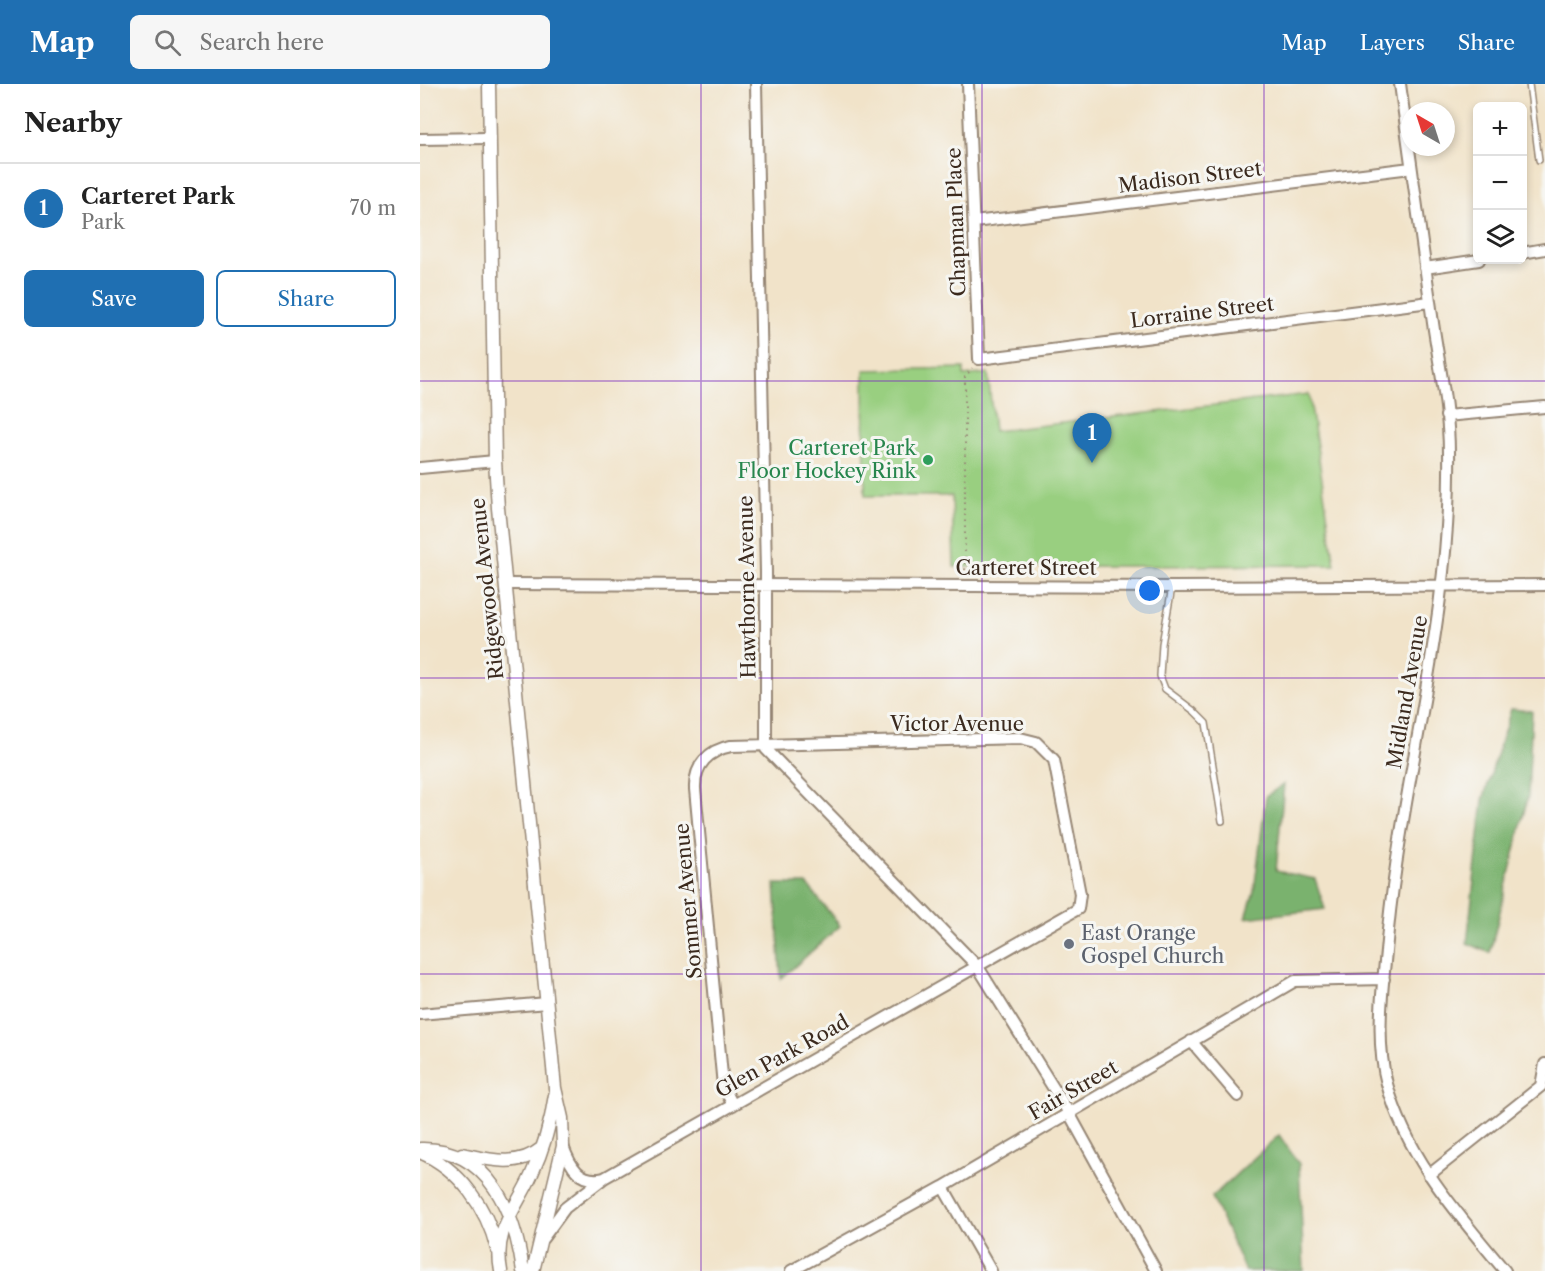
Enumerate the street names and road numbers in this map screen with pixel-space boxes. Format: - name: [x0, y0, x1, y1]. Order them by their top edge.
- street label: Chapman Place: [941, 147, 971, 297]
- street label: Madison Street: [1117, 156, 1263, 198]
- street label: Lorraine Street: [1129, 291, 1275, 333]
- street label: Hawthorne Avenue: [733, 495, 761, 679]
- street label: Ridgewood Avenue: [466, 497, 508, 681]
- street label: Carteret Street: [955, 556, 1097, 580]
- street label: Midland Avenue: [1382, 613, 1432, 771]
- street label: Victor Avenue: [889, 712, 1024, 736]
- street label: Sommer Avenue: [669, 822, 707, 980]
- street label: Glen Park Road: [711, 1009, 853, 1103]
- street label: Fair Street: [1024, 1055, 1122, 1125]

